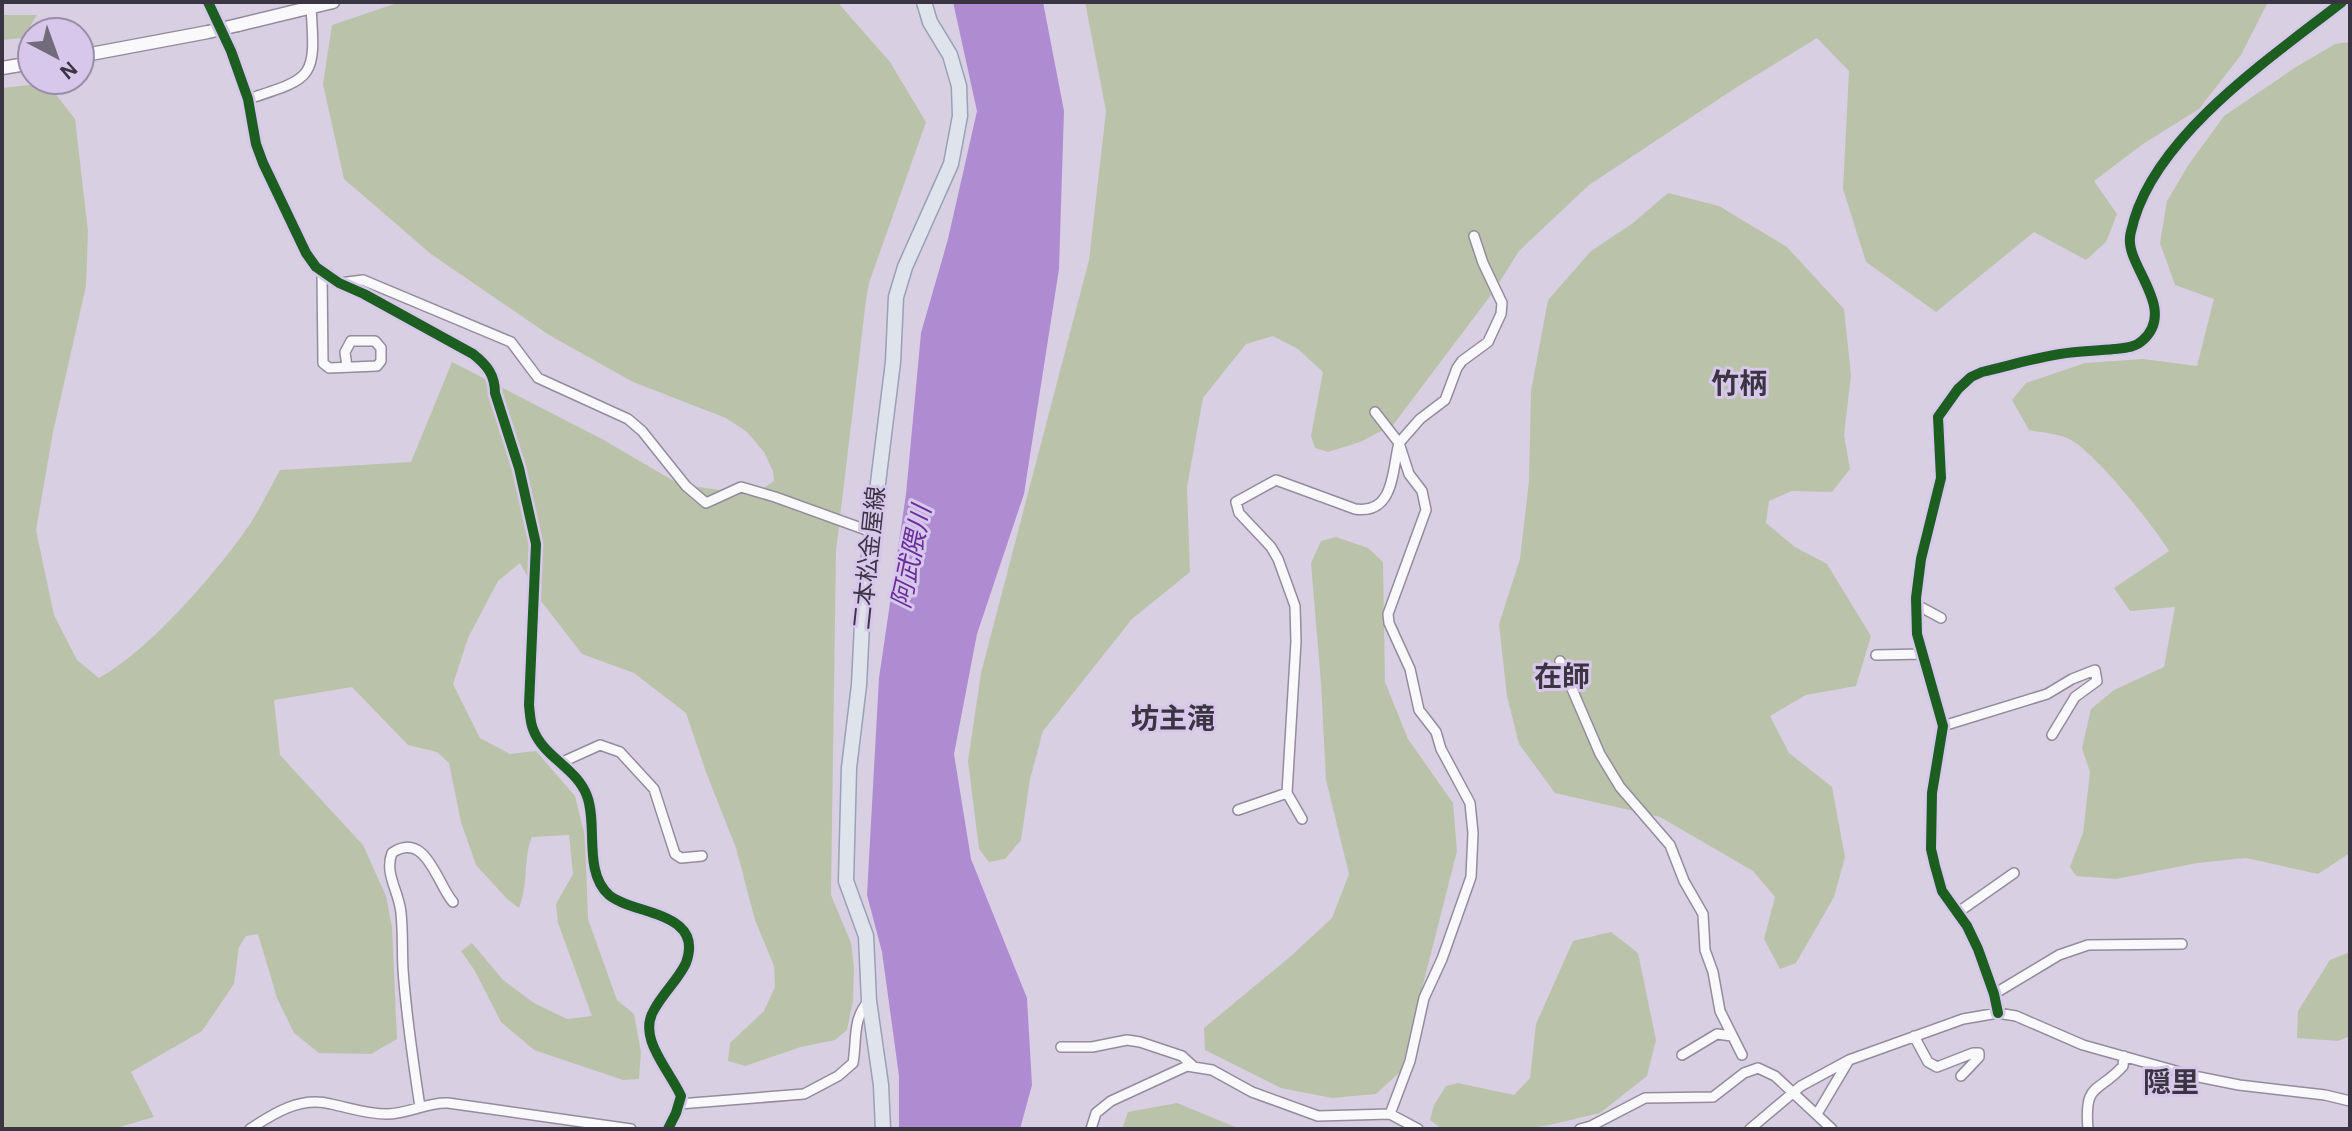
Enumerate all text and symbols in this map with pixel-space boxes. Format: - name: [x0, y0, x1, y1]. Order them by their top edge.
- north arrow: [16, 16, 96, 96]
- text: N: [55, 57, 81, 84]
- district label: 竹柄: [1711, 369, 1767, 399]
- street label: 二本松金屋線: [849, 485, 889, 631]
- water label: 阿武隈川: [887, 500, 936, 611]
- district label: 在師: [1534, 662, 1590, 692]
- district label: 坊主滝: [1131, 704, 1215, 734]
- district label: 隠里: [2143, 1068, 2199, 1098]

